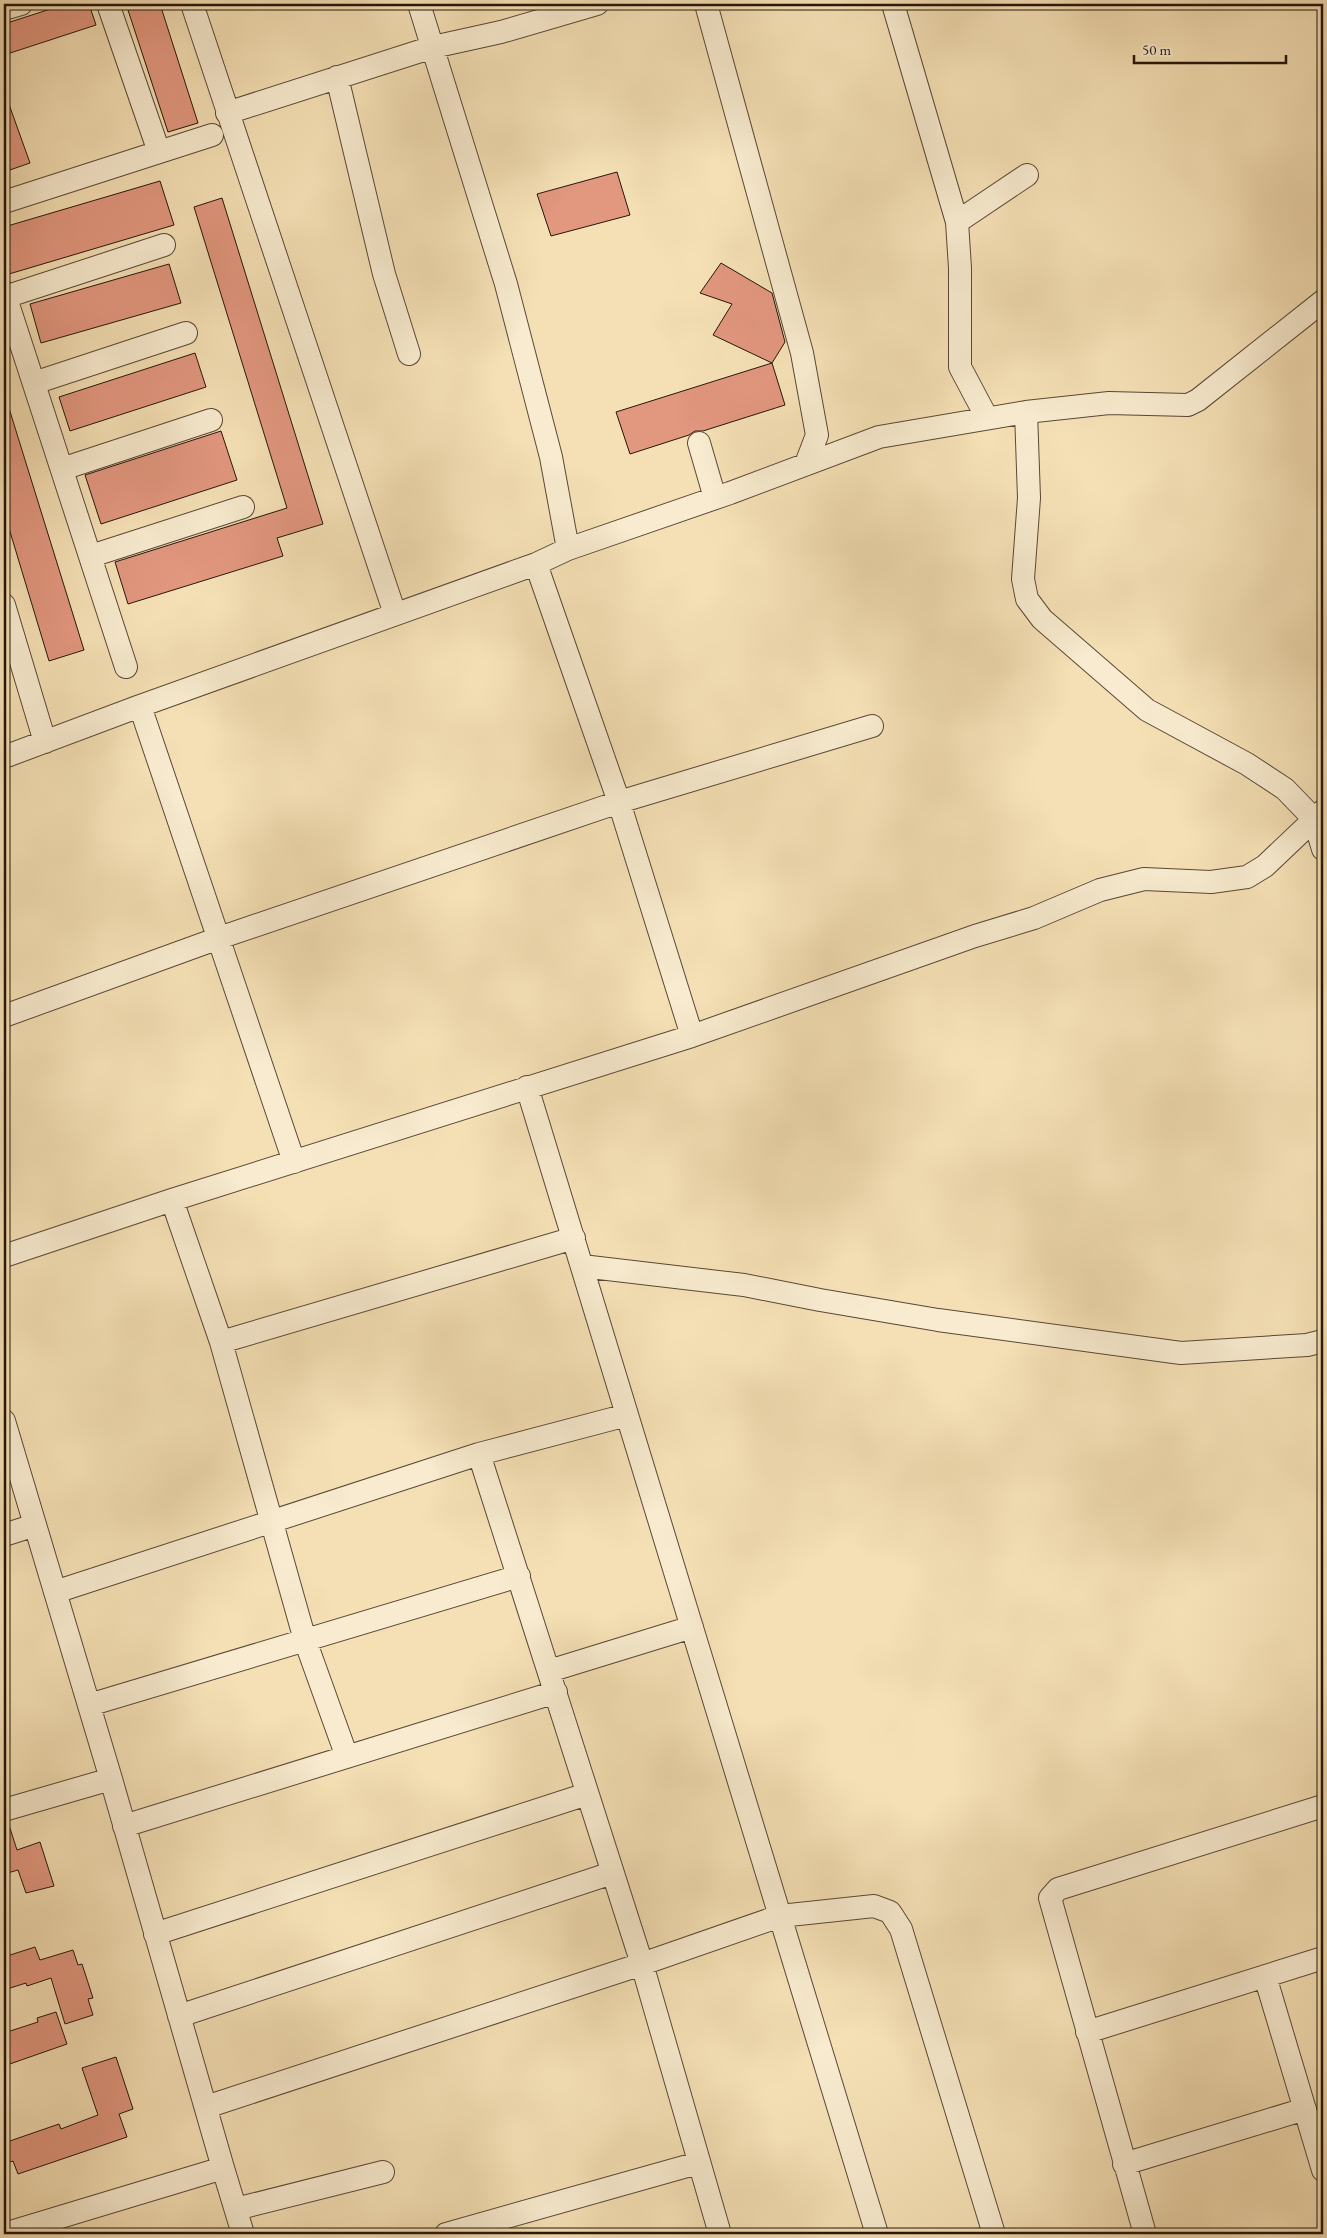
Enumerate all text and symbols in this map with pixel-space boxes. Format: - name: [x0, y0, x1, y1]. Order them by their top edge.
- scale bar: [1134, 32, 1287, 64]
- text: 50 m: [1142, 40, 1171, 59]

